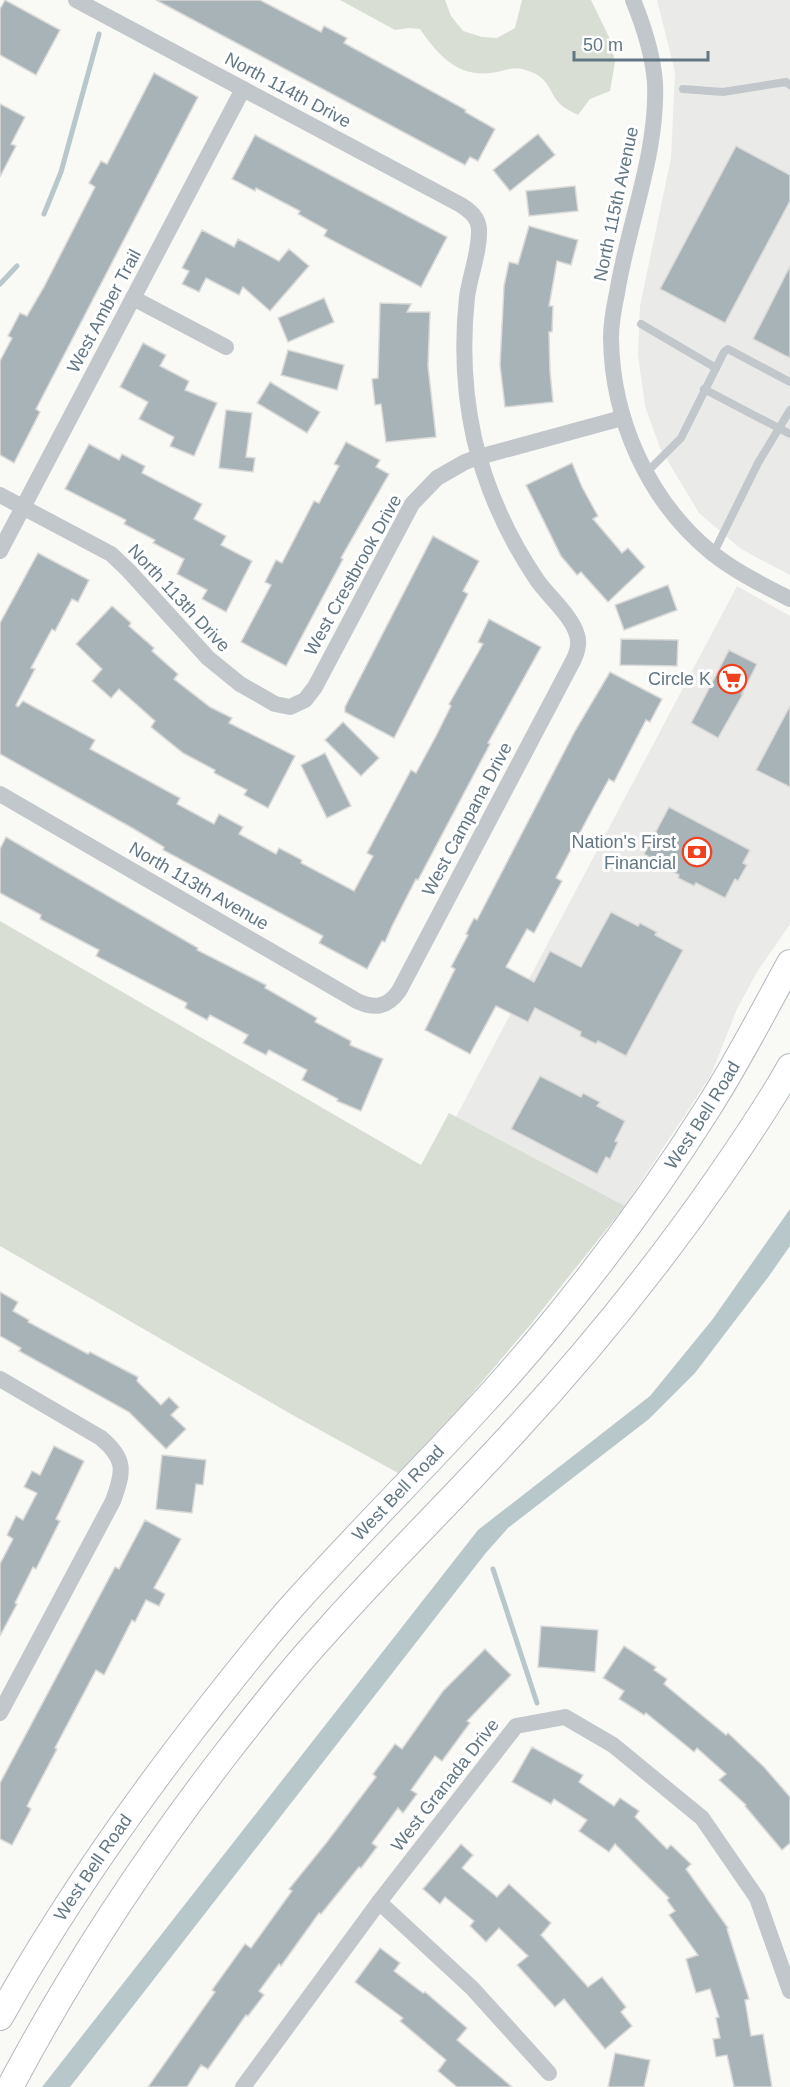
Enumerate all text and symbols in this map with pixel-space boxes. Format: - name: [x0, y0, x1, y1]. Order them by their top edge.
- scale bar: [574, 24, 708, 62]
- text: 50 m: [583, 35, 623, 55]
- street label: North 114th Drive: [222, 48, 354, 132]
- street label: North 115th Avenue: [590, 125, 642, 283]
- street label: West Amber Trail: [63, 246, 145, 376]
- street label: West Crestbrook Drive: [300, 491, 406, 659]
- street label: North 113th Drive: [124, 540, 234, 656]
- supermarket icon: Circle K: [716, 663, 748, 695]
- place label: Circle K: [648, 669, 711, 689]
- street label: West Campana Drive: [418, 739, 516, 899]
- place label: Nation's First Financial: [572, 832, 676, 873]
- bank icon: Nation's First Financial: [681, 836, 713, 868]
- street label: North 113th Avenue: [126, 838, 272, 934]
- street label: West Bell Road: [661, 1058, 744, 1173]
- street label: West Bell Road: [348, 1441, 448, 1545]
- street label: West Granada Drive: [387, 1715, 503, 1855]
- street label: West Bell Road: [50, 1811, 136, 1924]

